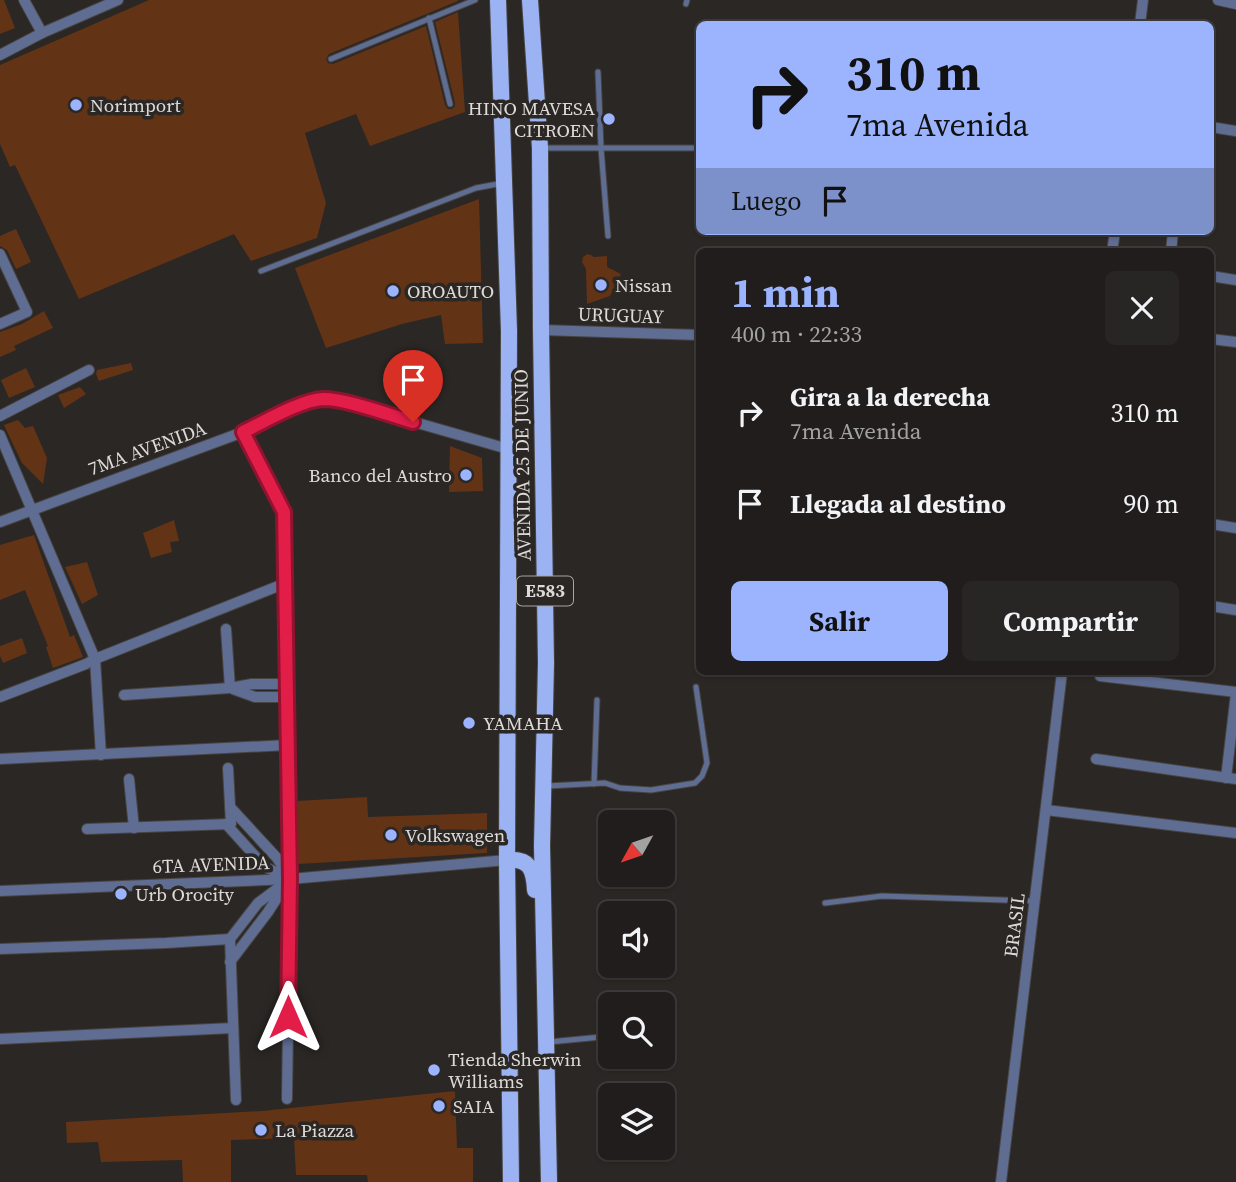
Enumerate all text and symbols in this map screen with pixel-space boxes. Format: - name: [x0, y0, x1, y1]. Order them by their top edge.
- text: 310 m: [846, 39, 981, 106]
- icon: right: [731, 49, 822, 140]
- place label: Norimport: [90, 92, 182, 118]
- place label: HINO MAVESA CITROEN: [468, 95, 595, 143]
- marker: Norimport: [68, 97, 84, 113]
- text: 7ma Avenida: [846, 103, 1029, 147]
- marker: HINO MAVESA CITROEN: [601, 111, 617, 127]
- icon: arrive: [816, 182, 854, 220]
- text: Luego: [731, 183, 802, 219]
- text: 1 min: [731, 263, 840, 321]
- button: close: [1105, 271, 1179, 345]
- place label: Nissan: [615, 272, 672, 298]
- marker: Nissan: [593, 277, 609, 293]
- place label: OROAUTO: [407, 278, 494, 304]
- marker: OROAUTO: [385, 283, 401, 299]
- street label: URUGUAY: [577, 301, 665, 329]
- text: 400 m · 22:33: [731, 318, 862, 350]
- pin: [383, 350, 443, 422]
- icon: arrive: [394, 361, 432, 399]
- street label: AVENIDA 25 DE JUNIO: [507, 369, 537, 561]
- text: Gira a la derecha: [790, 379, 990, 415]
- icon: right: [731, 394, 769, 432]
- text: 310 m: [1111, 395, 1179, 431]
- street label: 7MA AVENIDA: [84, 414, 210, 481]
- text: 7ma Avenida: [790, 415, 921, 447]
- place label: Banco del Austro: [308, 462, 452, 488]
- marker: Banco del Austro: [458, 467, 474, 483]
- icon: arrive: [731, 485, 769, 523]
- text: Llegada al destino: [790, 486, 1006, 522]
- text: 90 m: [1124, 486, 1179, 522]
- road number: E583: [517, 576, 573, 606]
- button: Salir: [731, 581, 948, 661]
- button: Compartir: [962, 581, 1179, 661]
- place label: YAMAHA: [483, 710, 563, 736]
- marker: YAMAHA: [461, 715, 477, 731]
- north arrow: [598, 810, 676, 887]
- map controls: [598, 810, 675, 1160]
- place label: Volkswagen: [405, 822, 505, 848]
- marker: Volkswagen: [383, 827, 399, 843]
- street label: 6TA AVENIDA: [152, 849, 270, 879]
- place label: Urb Orocity: [135, 881, 234, 907]
- marker: Urb Orocity: [113, 886, 129, 902]
- street label: BRASIL: [997, 891, 1031, 959]
- button: sound: [598, 901, 675, 978]
- position arrow: [251, 980, 325, 1054]
- button: search: [598, 992, 675, 1069]
- place label: Tienda Sherwin Williams: [448, 1046, 582, 1094]
- marker: Tienda Sherwin Williams: [426, 1062, 442, 1078]
- button: layers: [598, 1083, 675, 1160]
- place label: SAIA: [453, 1093, 495, 1119]
- marker: SAIA: [431, 1098, 447, 1114]
- place label: La Piazza: [275, 1117, 354, 1143]
- marker: La Piazza: [253, 1122, 269, 1138]

